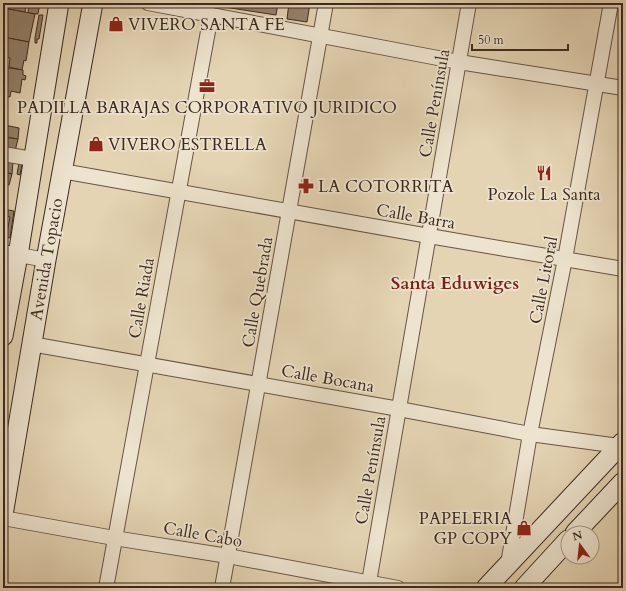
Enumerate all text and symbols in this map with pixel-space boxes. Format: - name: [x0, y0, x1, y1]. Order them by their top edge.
- place label: VIVERO SANTA FE: [128, 13, 285, 36]
- shop icon: VIVERO SANTA FE: [107, 15, 125, 33]
- scale bar: [472, 26, 568, 52]
- text: 50 m: [478, 32, 505, 48]
- street label: Calle Península: [414, 46, 455, 159]
- office icon: PADILLA BARAJAS CORPORATIVO JURIDICO: [198, 77, 216, 95]
- place label: PADILLA BARAJAS CORPORATIVO JURIDICO: [17, 96, 397, 119]
- place label: VIVERO ESTRELLA: [108, 133, 268, 156]
- shop icon: VIVERO ESTRELLA: [87, 135, 105, 153]
- restaurant icon: Pozole La Santa: [535, 164, 553, 182]
- place label: LA COTORRITA: [318, 175, 455, 198]
- pharmacy icon: LA COTORRITA: [297, 177, 315, 195]
- place label: Pozole La Santa: [487, 183, 601, 206]
- street label: Avenida Topacio: [24, 196, 69, 322]
- street label: Calle Barra: [375, 198, 458, 235]
- street label: Calle Quebrada: [236, 234, 279, 349]
- street label: Calle Litoral: [524, 234, 563, 326]
- street label: Calle Riada: [123, 255, 160, 340]
- district label: Santa Eduwiges: [391, 271, 519, 296]
- street label: Calle Bocana: [280, 359, 377, 398]
- street label: Calle Península: [350, 413, 391, 526]
- place label: PAPELERIA GP COPY: [419, 507, 513, 550]
- street label: Calle Cabo: [162, 516, 244, 553]
- shop icon: PAPELERIA GP COPY: [515, 519, 533, 537]
- north arrow: [560, 525, 600, 565]
- text: N: [571, 527, 585, 544]

